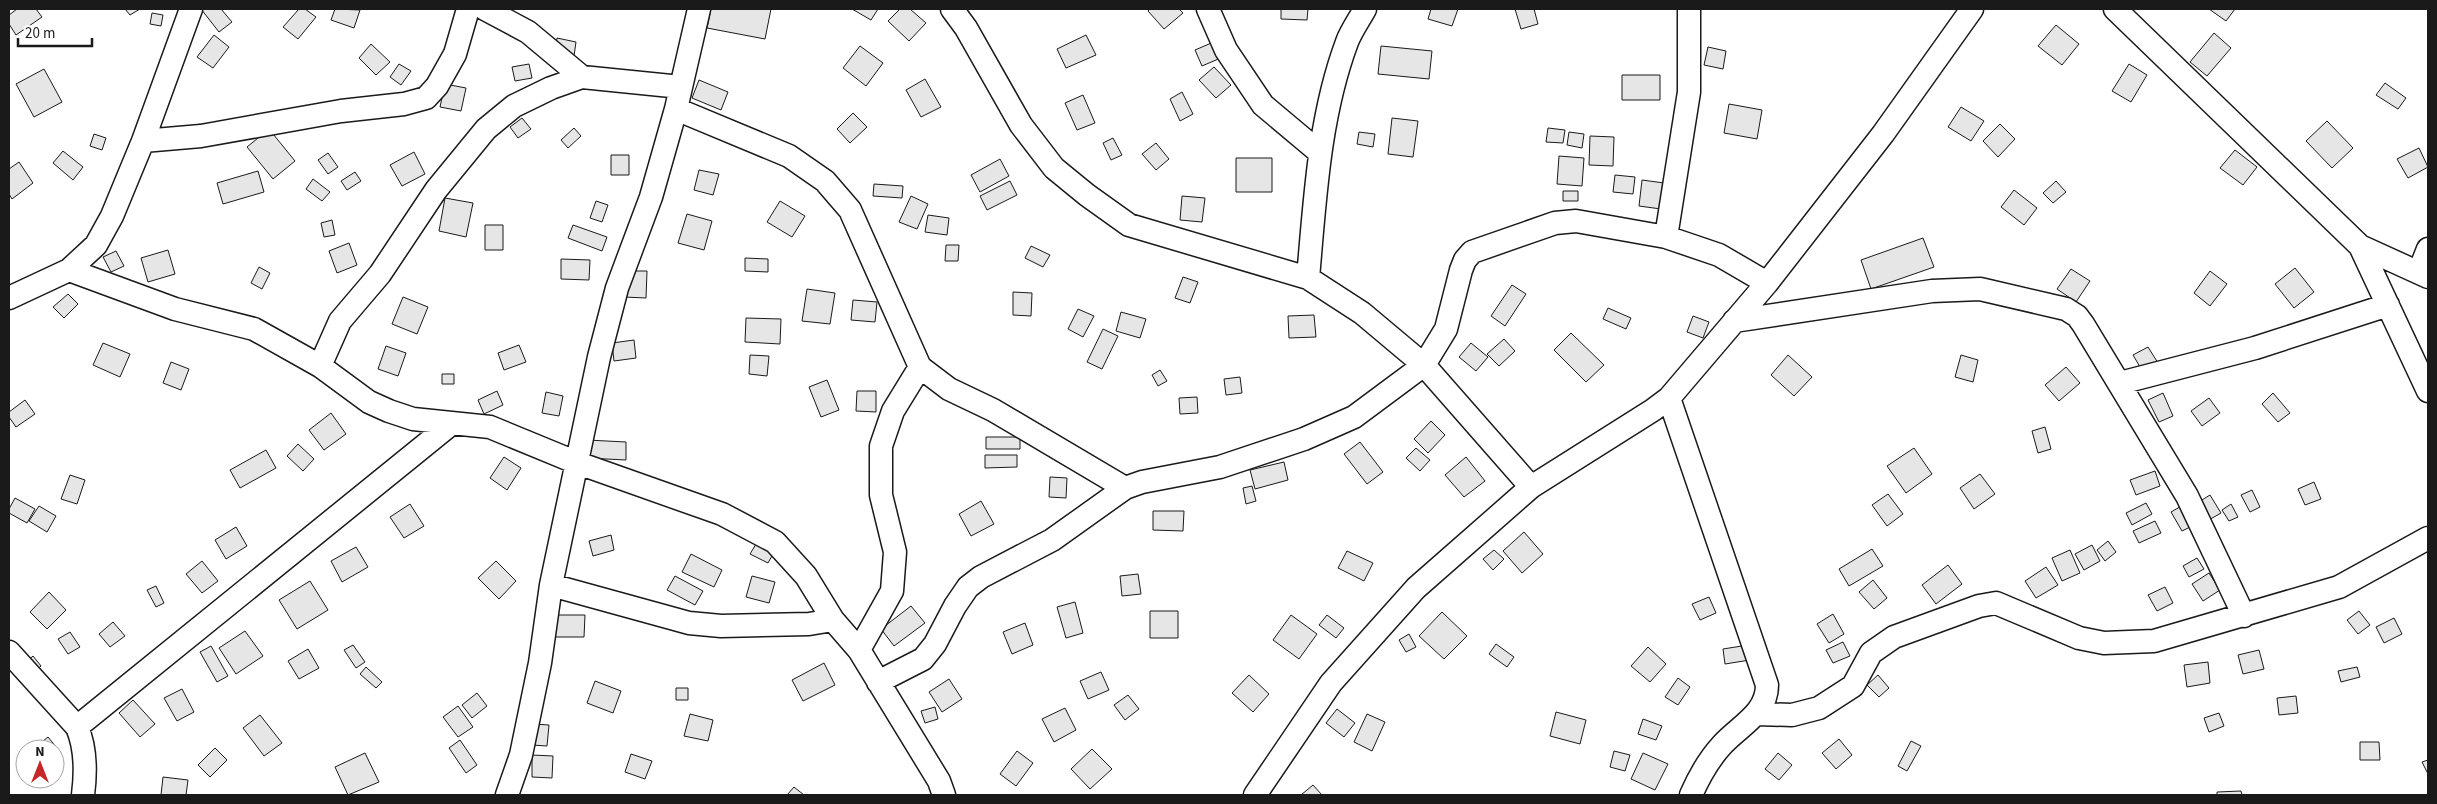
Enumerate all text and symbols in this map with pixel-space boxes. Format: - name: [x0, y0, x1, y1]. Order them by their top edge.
- scale bar: [18, 15, 91, 47]
- text: 20 m: [25, 23, 55, 44]
- north arrow: [15, 739, 65, 789]
- text: N: [35, 742, 45, 762]

